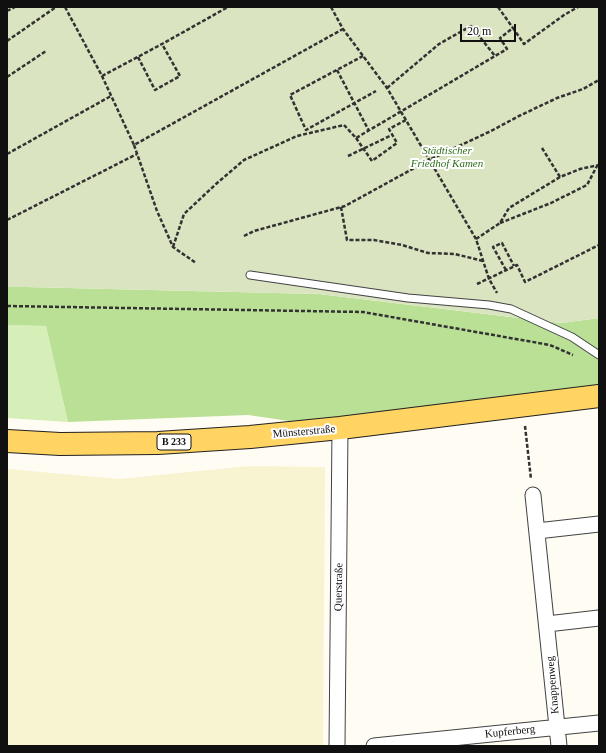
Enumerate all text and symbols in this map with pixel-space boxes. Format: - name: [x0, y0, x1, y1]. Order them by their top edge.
- scale bar: [462, 16, 518, 42]
- text: 20 m: [467, 24, 491, 38]
- park label: Städtischer Friedhof Kamen: [411, 144, 483, 170]
- street label: Münsterstraße: [272, 423, 336, 441]
- road number: B 233: [157, 434, 191, 450]
- street label: Querstraße: [332, 563, 346, 611]
- street label: Knappenweg: [544, 656, 562, 714]
- street label: Kupferberg: [484, 723, 536, 741]

